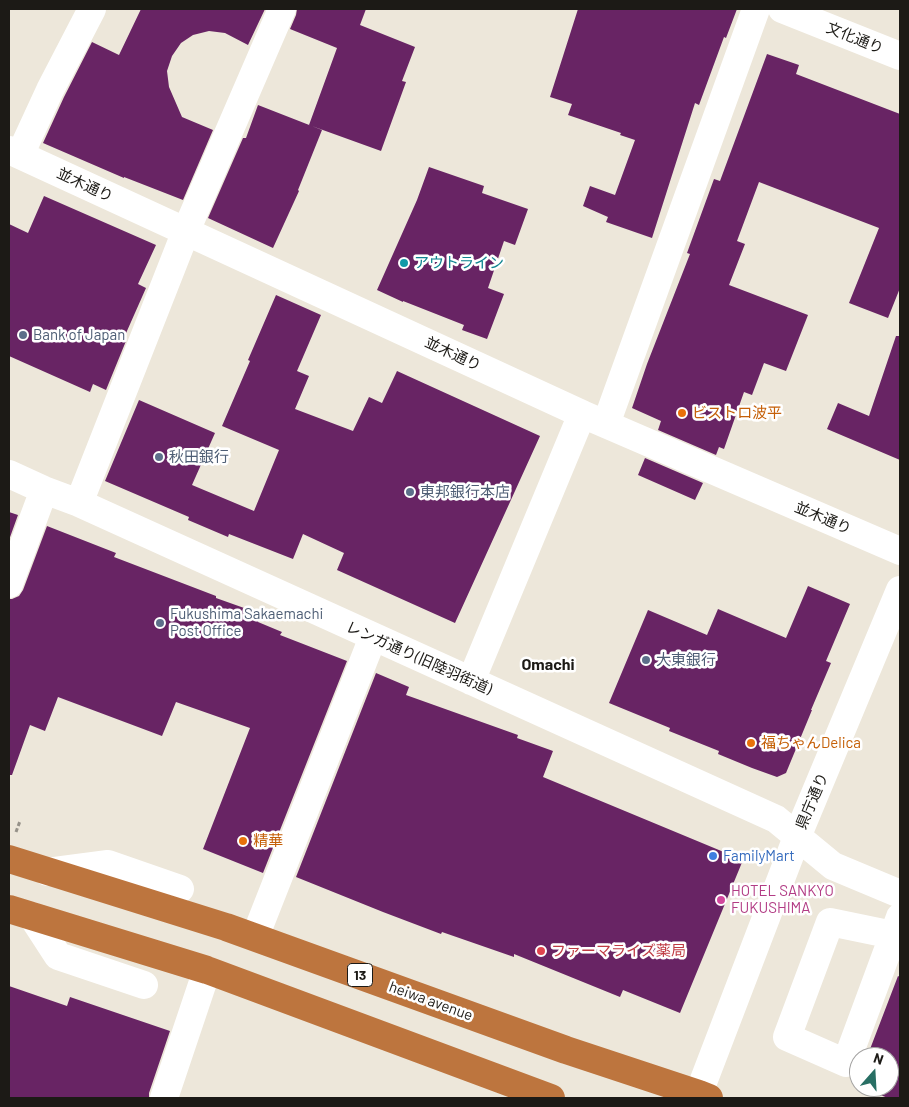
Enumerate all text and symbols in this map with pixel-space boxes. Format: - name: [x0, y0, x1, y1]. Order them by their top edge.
- street label: 文化通り: [824, 18, 886, 58]
- street label: 並木通り: [54, 164, 116, 206]
- place label: アウトライン: [414, 254, 504, 272]
- marker: アウトライン: [398, 257, 410, 269]
- place label: Bank of Japan: [33, 326, 125, 344]
- marker: Bank of Japan: [17, 329, 29, 341]
- street label: 並木通り: [422, 333, 484, 375]
- place label: ビストロ波平: [692, 404, 782, 422]
- marker: ビストロ波平: [676, 407, 688, 419]
- place label: 秋田銀行: [169, 448, 229, 466]
- marker: 秋田銀行: [153, 451, 165, 463]
- place label: 東邦銀行本店: [420, 483, 510, 501]
- marker: 東邦銀行本店: [404, 486, 416, 498]
- street label: 並木通り: [792, 498, 854, 538]
- place label: Fukushima Sakaemachi Post Office: [170, 605, 323, 640]
- marker: Fukushima Sakaemachi Post Office: [154, 617, 166, 629]
- street label: レンガ通り(旧陸羽街道): [343, 618, 495, 698]
- place label: 大東銀行: [656, 651, 716, 669]
- marker: 大東銀行: [640, 654, 652, 666]
- district label: Omachi: [521, 655, 575, 675]
- place label: 福ちゃんDelica: [761, 734, 861, 752]
- marker: 福ちゃんDelica: [745, 737, 757, 749]
- street label: 県庁通り: [792, 770, 832, 832]
- place label: 精華: [253, 832, 283, 850]
- marker: 精華: [237, 835, 249, 847]
- place label: FamilyMart: [723, 847, 795, 865]
- marker: FamilyMart: [707, 850, 719, 862]
- place label: HOTEL SANKYO FUKUSHIMA: [731, 882, 834, 917]
- marker: HOTEL SANKYO FUKUSHIMA: [715, 894, 727, 906]
- place label: ファーマライズ薬局: [551, 942, 686, 960]
- marker: ファーマライズ薬局: [535, 945, 547, 957]
- road number: 13: [348, 964, 372, 986]
- street label: heiwa avenue: [387, 978, 475, 1024]
- north arrow: [849, 1047, 899, 1097]
- text: N: [872, 1049, 886, 1068]

